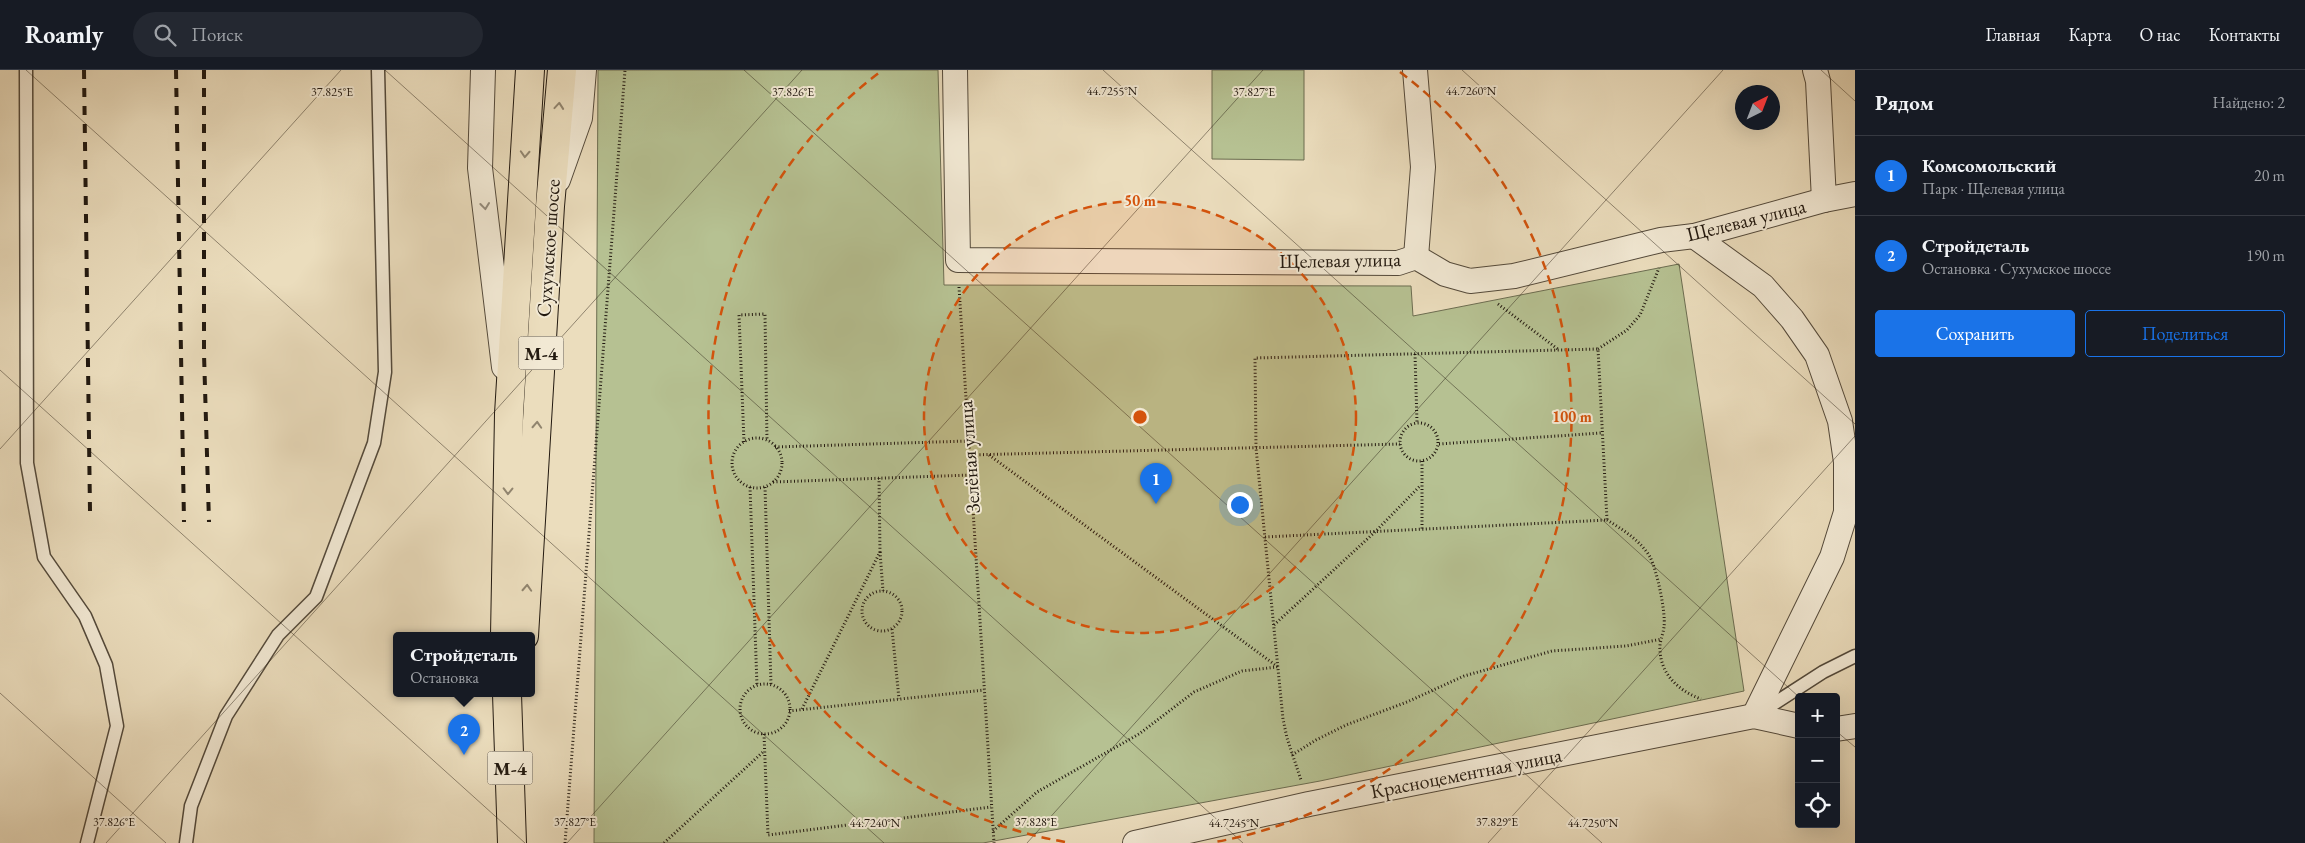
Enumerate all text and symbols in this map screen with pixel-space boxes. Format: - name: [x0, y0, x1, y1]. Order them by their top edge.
- search box: [133, 12, 483, 57]
- text: Roamly: [25, 19, 103, 50]
- icon: search: [151, 21, 179, 49]
- text: Поиск: [191, 22, 243, 47]
- text: Главная: [1986, 23, 2040, 46]
- text: Карта: [2068, 23, 2111, 46]
- text: О нас: [2139, 23, 2181, 46]
- text: Контакты: [2209, 23, 2280, 46]
- text: 44.7255°N: [1087, 83, 1138, 99]
- text: 44.7260°N: [1446, 83, 1497, 99]
- text: 37.825°E: [311, 84, 353, 100]
- text: 37.826°E: [772, 84, 814, 100]
- text: 37.827°E: [1233, 84, 1275, 100]
- north arrow: [1735, 85, 1780, 130]
- text: Рядом: [1875, 89, 1934, 116]
- text: Найдено: 2: [2213, 92, 2285, 113]
- one-way arrow: [553, 102, 564, 110]
- one-way arrow: [519, 150, 530, 158]
- text: Комсомольский: [1922, 153, 2056, 178]
- text: 1: [1887, 165, 1895, 186]
- text: 20 m: [2254, 165, 2285, 186]
- street label: Сухумское шоссе: [530, 178, 566, 318]
- text: Парк · Щелевая улица: [1922, 178, 2065, 199]
- text: 50 m: [1124, 191, 1156, 210]
- street label: Щелевая улица: [1684, 193, 1808, 247]
- one-way arrow: [479, 202, 490, 210]
- text: Стройдеталь: [1922, 233, 2029, 258]
- text: 2: [1887, 245, 1895, 266]
- text: 190 m: [2246, 245, 2285, 266]
- street label: Щелевая улица: [1279, 246, 1401, 274]
- text: Остановка · Сухумское шоссе: [1922, 258, 2111, 279]
- button: Сохранить: [1875, 310, 2075, 357]
- button: Поделиться: [2085, 310, 2285, 357]
- road number: М-4: [518, 336, 564, 370]
- street label: Зелёная улица: [952, 399, 986, 515]
- text: 100 m: [1552, 407, 1592, 426]
- centre of rings: [1131, 408, 1149, 426]
- one-way arrow: [531, 421, 542, 429]
- pin: 1: [1140, 463, 1172, 504]
- one-way arrow: [503, 487, 513, 495]
- your location: [1227, 492, 1253, 518]
- one-way arrow: [521, 583, 532, 591]
- popup: [393, 632, 535, 697]
- text: Стройдеталь: [410, 642, 518, 667]
- text: Остановка: [410, 667, 479, 688]
- map controls: [1795, 693, 1840, 828]
- button: +: [1795, 693, 1840, 738]
- pin: 2: [448, 714, 480, 755]
- button: −: [1795, 738, 1840, 783]
- street label: Красноцементная улица: [1368, 742, 1564, 804]
- road number: М-4: [488, 751, 532, 784]
- button: locate: [1795, 783, 1840, 828]
- text: 37.826°E: [93, 814, 135, 830]
- text: 37.827°E: [554, 814, 596, 830]
- text: 37.828°E: [1015, 814, 1057, 830]
- text: 37.829°E: [1476, 814, 1518, 830]
- text: 44.7240°N: [850, 815, 901, 831]
- text: 44.7245°N: [1209, 815, 1260, 831]
- text: 44.7250°N: [1568, 815, 1619, 831]

